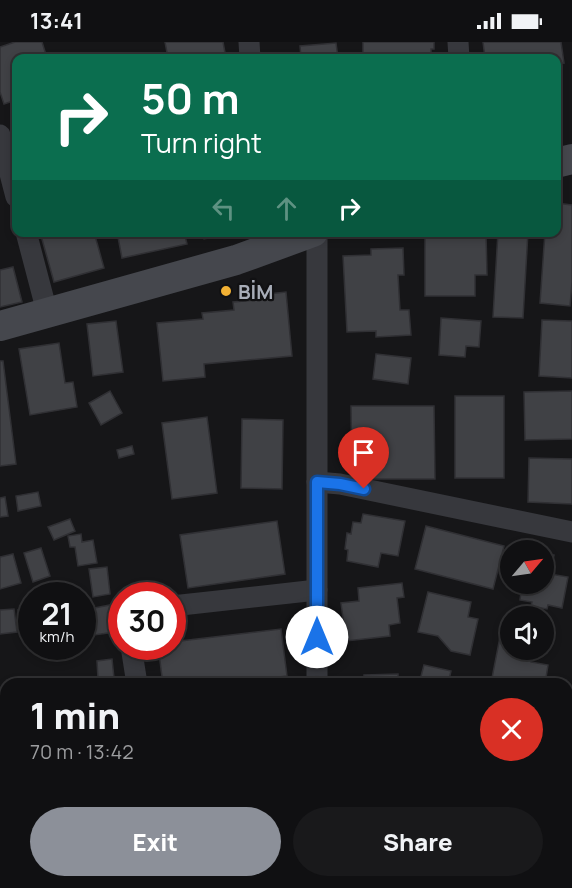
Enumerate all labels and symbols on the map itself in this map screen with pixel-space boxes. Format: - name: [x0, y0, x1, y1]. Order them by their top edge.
- place label: BİM: [238, 278, 273, 305]
- marker: BİM: [219, 284, 233, 298]
- pin: [338, 427, 389, 489]
- north arrow: [500, 540, 554, 594]
- speed limit sign: 30: [108, 582, 186, 660]
- position arrow: [285, 605, 349, 669]

